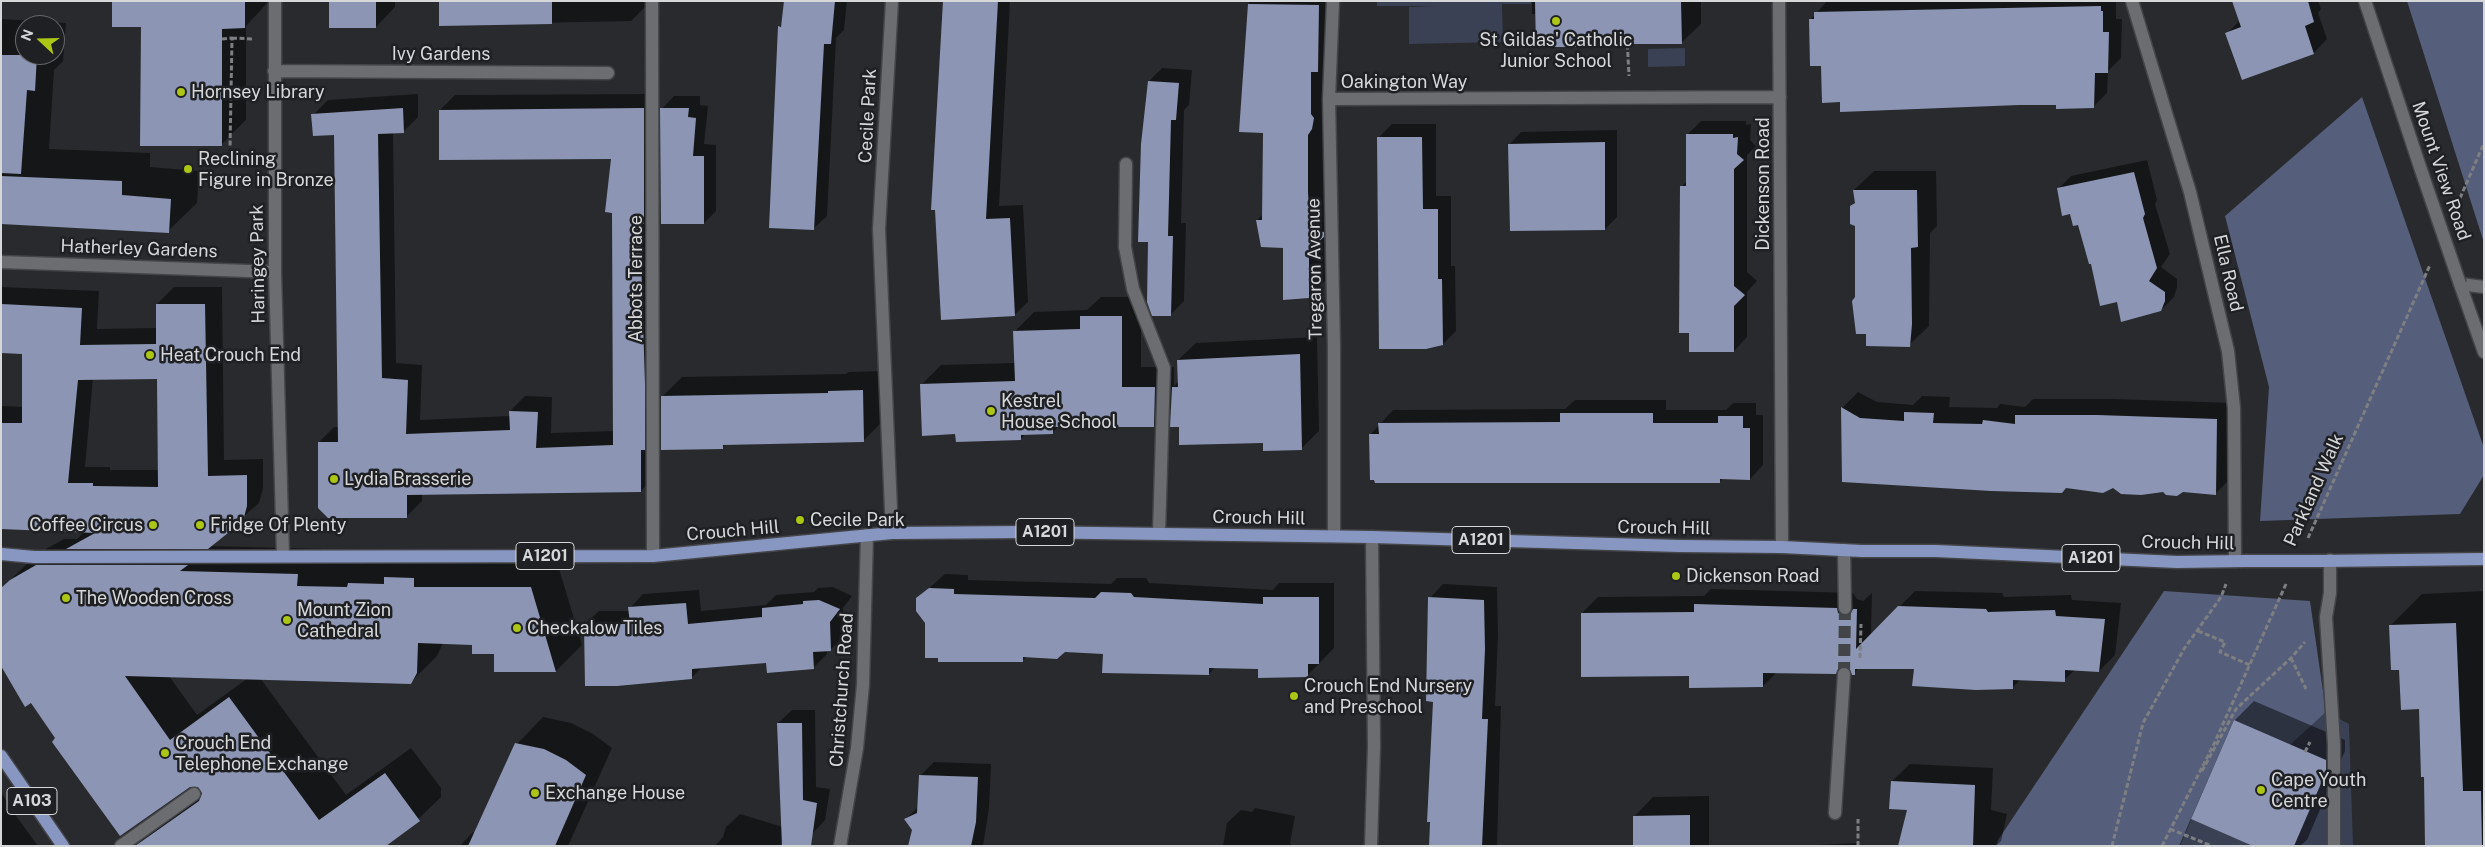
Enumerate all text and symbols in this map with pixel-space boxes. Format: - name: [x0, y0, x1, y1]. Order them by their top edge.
- north arrow: [15, 15, 65, 65]
- marker: St Gildas' Catholic Junior School: [1550, 15, 1562, 27]
- text: N: [17, 27, 36, 43]
- place label: St Gildas' Catholic Junior School: [1479, 29, 1633, 72]
- street label: Ivy Gardens: [392, 43, 490, 65]
- street label: Cecile Park: [855, 68, 881, 164]
- street label: Oakington Way: [1341, 71, 1467, 93]
- place label: Hornsey Library: [191, 81, 325, 103]
- marker: Hornsey Library: [175, 86, 187, 98]
- street label: Mount View Road: [2407, 99, 2475, 243]
- street label: Dickenson Road: [1752, 117, 1774, 251]
- place label: Reclining Figure in Bronze: [198, 148, 334, 190]
- marker: Reclining Figure in Bronze: [182, 163, 194, 175]
- street label: Tregaron Avenue: [1303, 198, 1327, 340]
- street label: Haringey Park: [246, 204, 270, 324]
- street label: Abbots Terrace: [625, 215, 647, 343]
- street label: Ella Road: [2209, 232, 2247, 314]
- street label: Hatherley Gardens: [60, 235, 218, 263]
- place label: Heat Crouch End: [160, 344, 301, 366]
- marker: Heat Crouch End: [144, 349, 156, 361]
- place label: Kestrel House School: [1001, 390, 1117, 432]
- marker: Kestrel House School: [985, 405, 997, 417]
- street label: Parkland Walk: [2280, 430, 2348, 550]
- place label: Lydia Brasserie: [344, 468, 472, 490]
- marker: Lydia Brasserie: [328, 473, 340, 485]
- street label: Crouch Hill: [1212, 506, 1306, 530]
- place label: Cecile Park: [810, 509, 905, 531]
- place label: Coffee Circus: [29, 514, 143, 536]
- place label: Fridge Of Plenty: [210, 514, 346, 536]
- marker: Cecile Park: [794, 514, 806, 526]
- street label: Crouch Hill: [686, 516, 780, 546]
- street label: Crouch Hill: [1617, 516, 1711, 540]
- road number: A1201: [1016, 518, 1074, 546]
- marker: Coffee Circus: [147, 519, 159, 531]
- marker: Fridge Of Plenty: [194, 519, 206, 531]
- road number: A1201: [1452, 526, 1510, 554]
- street label: Crouch Hill: [2141, 531, 2235, 555]
- road number: A1201: [516, 542, 574, 570]
- road number: A1201: [2062, 544, 2120, 572]
- place label: Dickenson Road: [1686, 565, 1819, 587]
- marker: Dickenson Road: [1670, 570, 1682, 582]
- place label: The Wooden Cross: [76, 587, 232, 609]
- marker: The Wooden Cross: [60, 592, 72, 604]
- place label: Mount Zion Cathedral: [297, 599, 391, 642]
- street label: Christchurch Road: [826, 612, 858, 768]
- marker: Mount Zion Cathedral: [281, 614, 293, 626]
- place label: Checkalow Tiles: [527, 617, 662, 639]
- marker: Checkalow Tiles: [511, 622, 523, 634]
- place label: Crouch End Nursery and Preschool: [1304, 675, 1472, 718]
- marker: Crouch End Nursery and Preschool: [1288, 690, 1300, 702]
- place label: Crouch End Telephone Exchange: [175, 732, 348, 774]
- marker: Crouch End Telephone Exchange: [159, 747, 171, 759]
- place label: Cape Youth Centre: [2271, 769, 2366, 812]
- place label: Exchange House: [545, 782, 685, 804]
- marker: Cape Youth Centre: [2255, 784, 2267, 796]
- marker: Exchange House: [529, 787, 541, 799]
- road number: A103: [7, 788, 57, 814]

